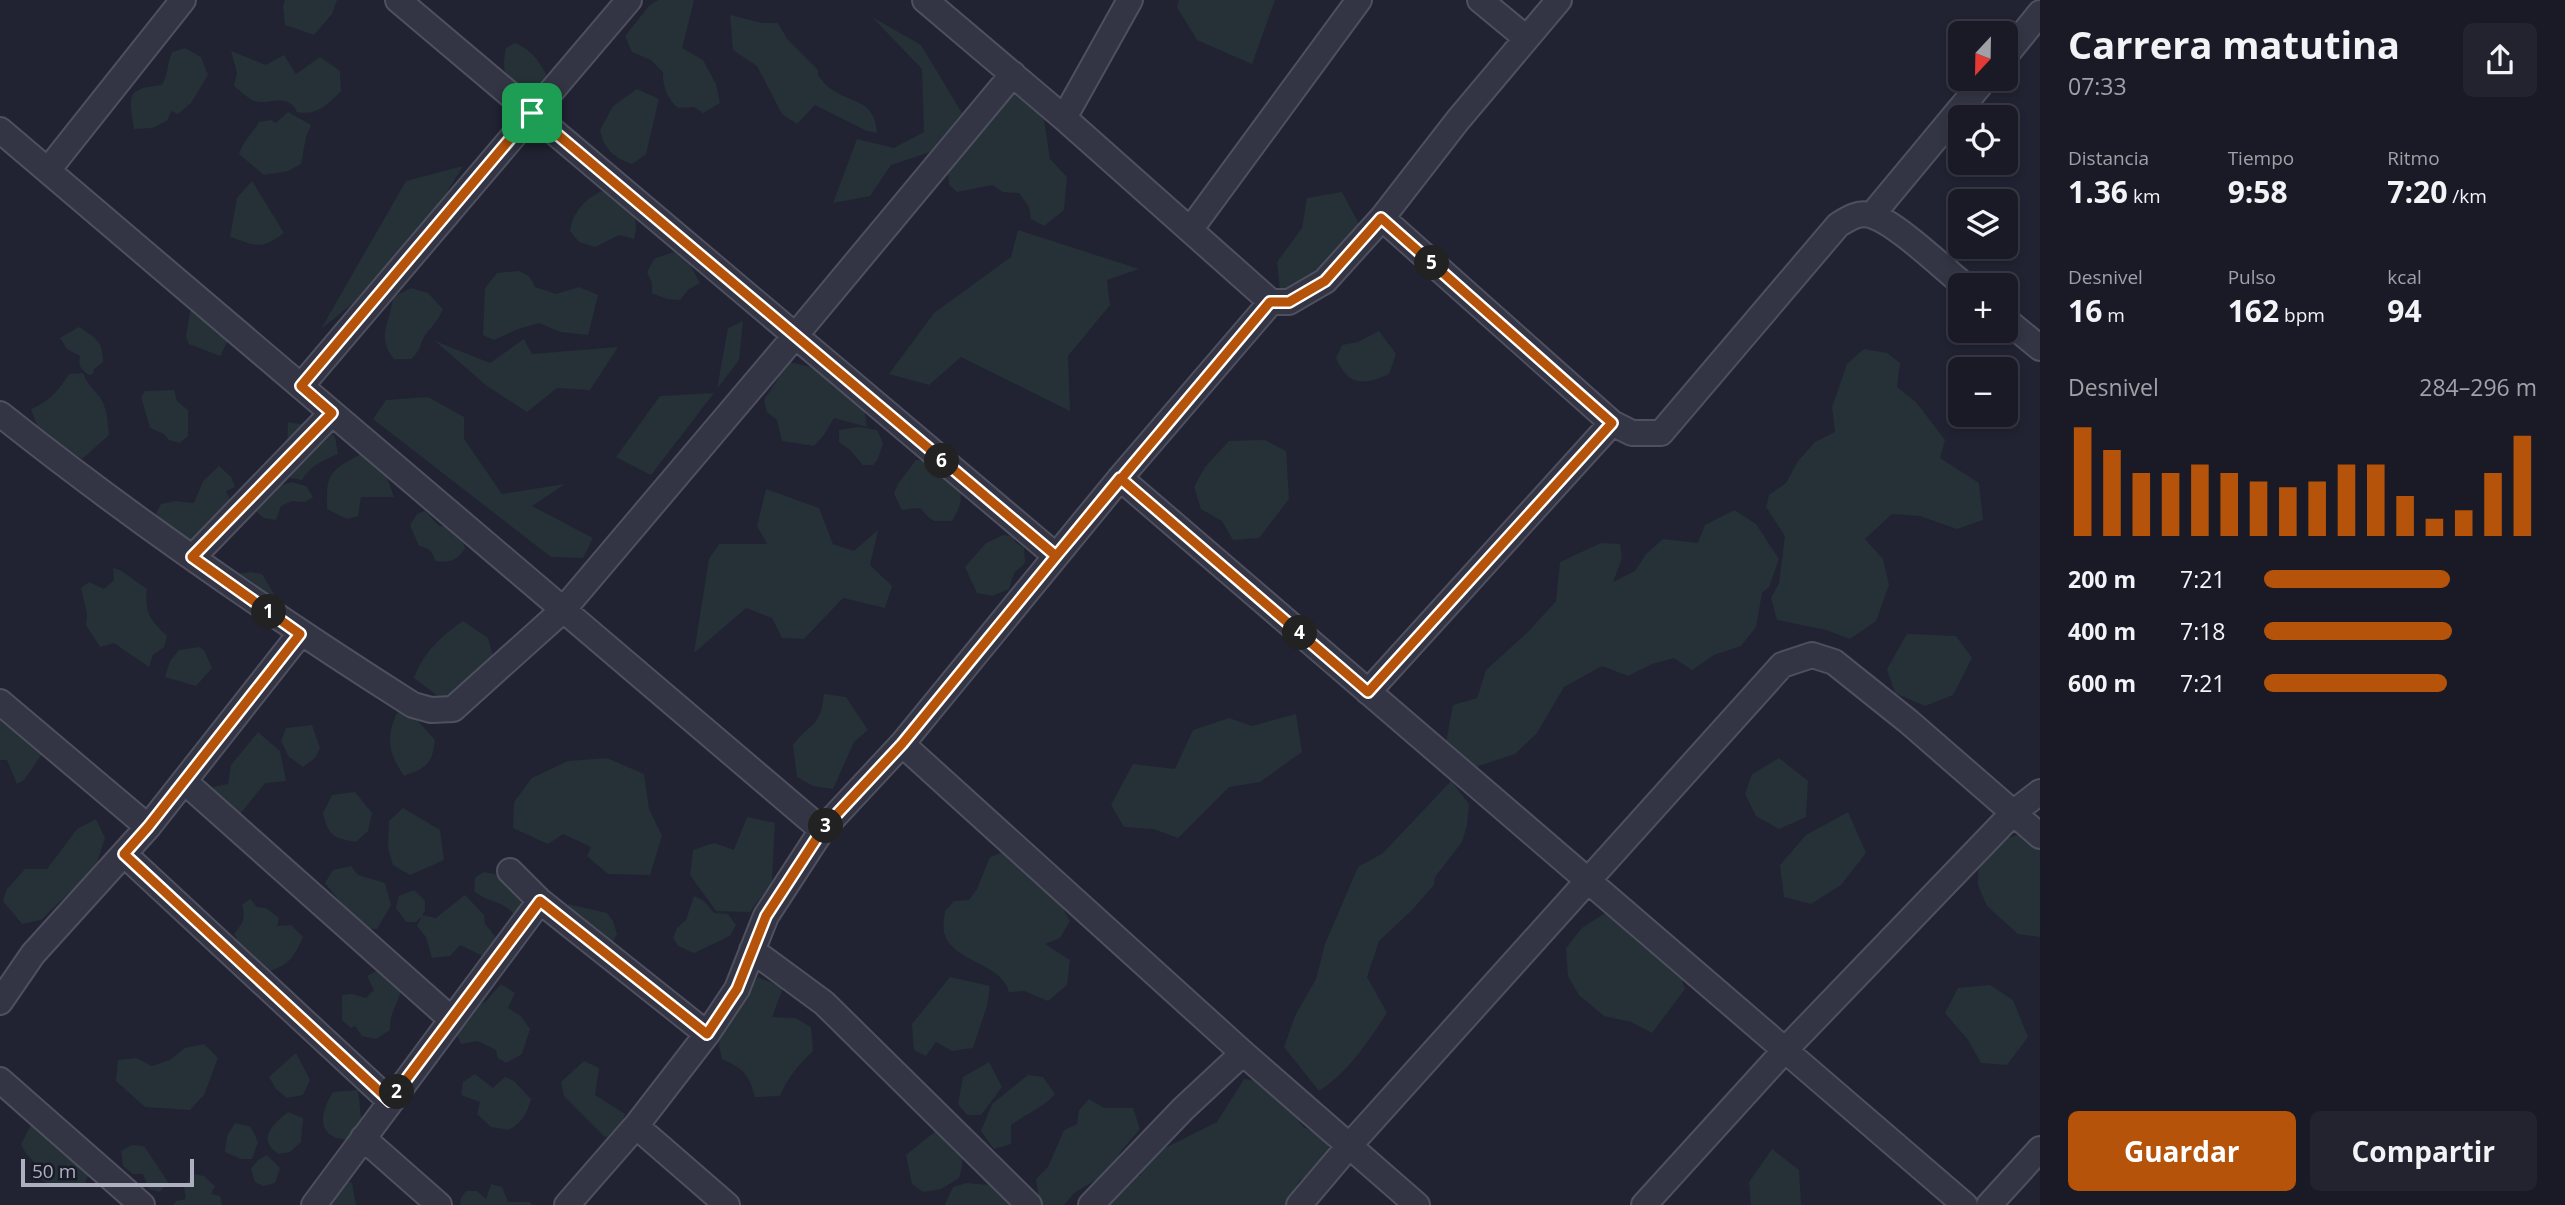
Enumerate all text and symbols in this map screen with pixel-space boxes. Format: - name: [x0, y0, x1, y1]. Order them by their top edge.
- text: Carrera matutina: [2068, 18, 2400, 70]
- north arrow: [1948, 21, 2018, 91]
- map controls: [1948, 21, 2018, 427]
- button: share: [2463, 23, 2537, 97]
- text: 07:33: [2068, 70, 2127, 102]
- pin: [502, 83, 562, 143]
- icon: arrive: [513, 94, 551, 132]
- button: locate: [1948, 105, 2018, 175]
- text: Distancia: [2068, 145, 2149, 171]
- text: Tiempo: [2228, 145, 2294, 171]
- text: Ritmo: [2387, 145, 2440, 171]
- text: 1.36: [2068, 171, 2128, 212]
- text: 9:58: [2228, 171, 2288, 212]
- text: 7:20: [2387, 171, 2447, 212]
- text: km: [2128, 183, 2161, 209]
- text: /km: [2447, 183, 2487, 209]
- button: layers: [1948, 189, 2018, 259]
- pin: 5: [1414, 246, 1450, 280]
- text: 5: [1426, 249, 1437, 275]
- text: Desnivel: [2068, 264, 2143, 290]
- text: Pulso: [2228, 264, 2276, 290]
- text: kcal: [2387, 264, 2422, 290]
- button: +: [1948, 273, 2018, 343]
- text: 16: [2068, 290, 2102, 331]
- text: 162: [2228, 290, 2279, 331]
- text: 94: [2387, 290, 2422, 331]
- text: m: [2102, 302, 2125, 328]
- text: bpm: [2279, 302, 2325, 328]
- button: −: [1948, 357, 2018, 427]
- text: Desnivel: [2068, 371, 2159, 403]
- text: 284–296 m: [2419, 371, 2537, 403]
- pin: 6: [925, 444, 960, 478]
- text: 6: [936, 447, 947, 473]
- text: 200 m: [2068, 563, 2136, 595]
- text: 7:21: [2180, 563, 2226, 595]
- pin: 1: [252, 594, 286, 630]
- text: 1: [263, 598, 274, 624]
- text: 400 m: [2068, 615, 2136, 647]
- text: 7:18: [2180, 615, 2226, 647]
- pin: 4: [1282, 616, 1318, 650]
- text: 4: [1294, 619, 1305, 645]
- text: 600 m: [2068, 667, 2136, 699]
- text: 7:21: [2180, 667, 2226, 699]
- pin: 3: [808, 808, 844, 844]
- text: 3: [820, 812, 831, 838]
- pin: 2: [380, 1074, 414, 1110]
- text: 2: [391, 1078, 402, 1104]
- button: Guardar: [2068, 1111, 2296, 1191]
- button: Compartir: [2310, 1111, 2537, 1191]
- scale bar: [21, 1156, 194, 1188]
- text: 50 m: [32, 1158, 76, 1184]

